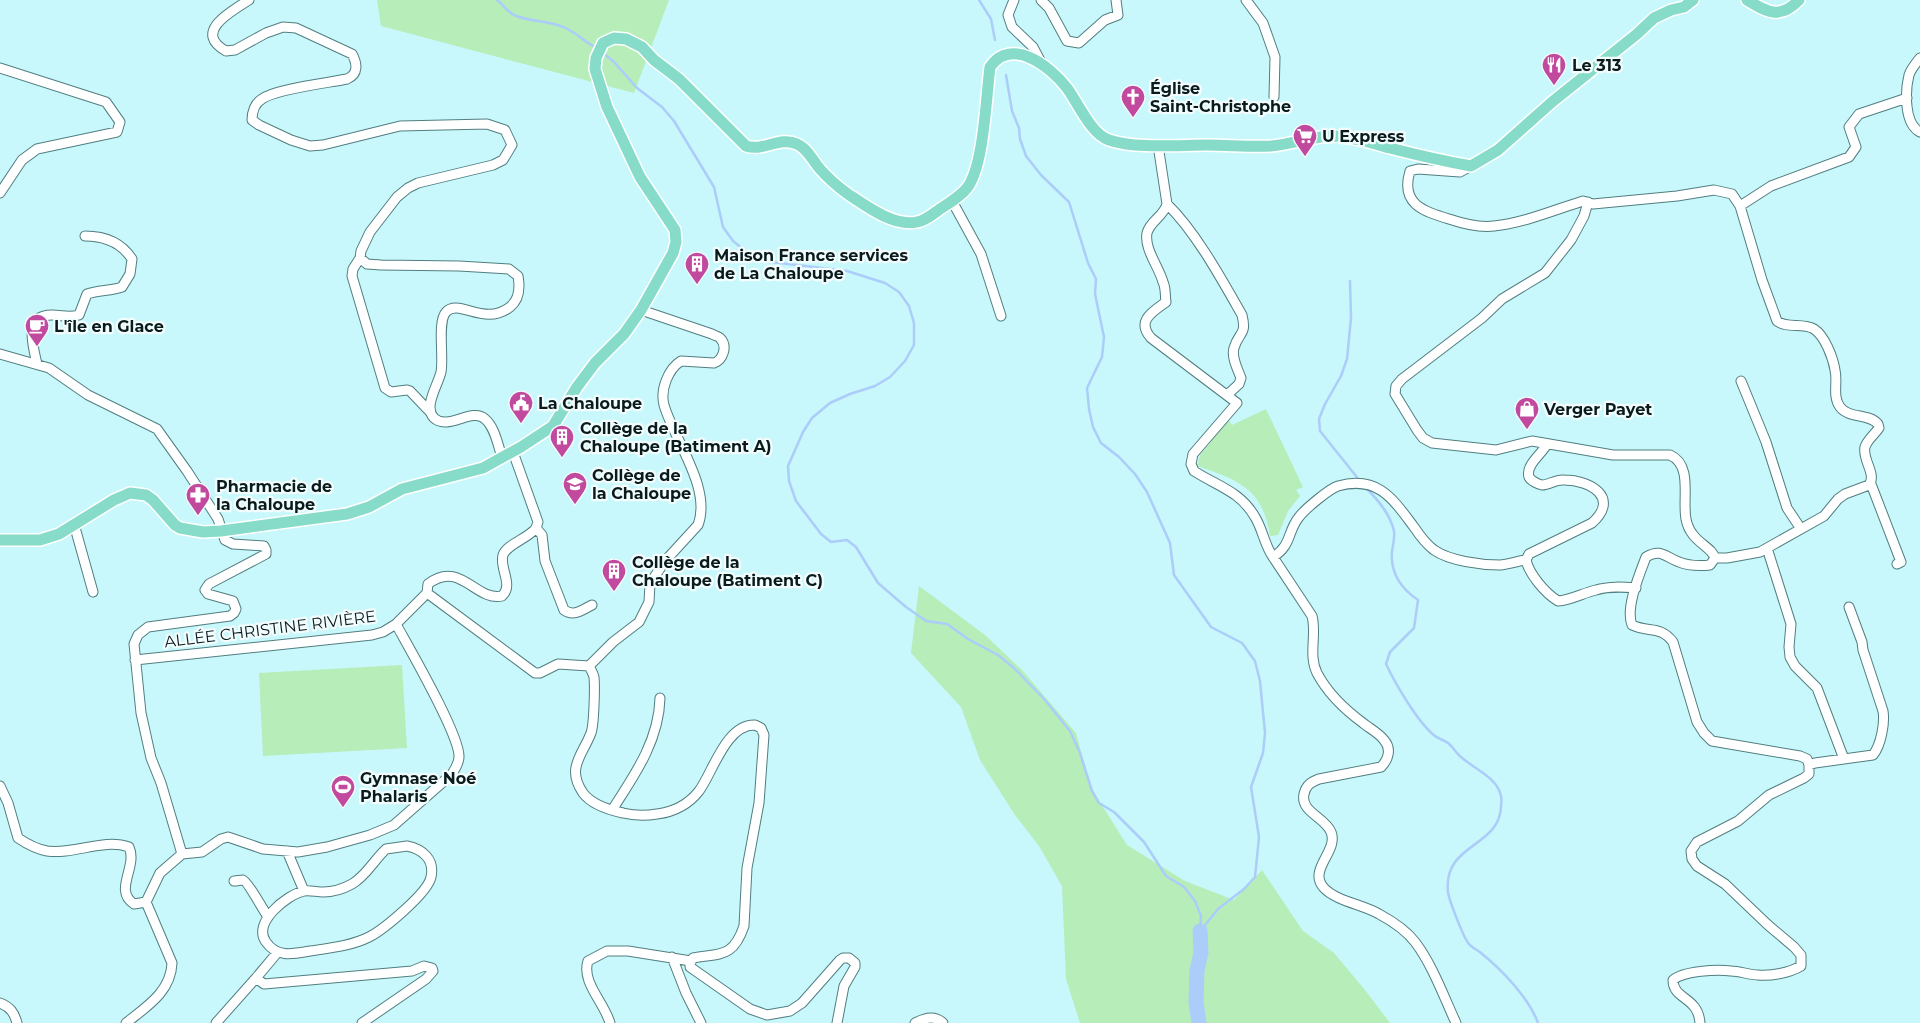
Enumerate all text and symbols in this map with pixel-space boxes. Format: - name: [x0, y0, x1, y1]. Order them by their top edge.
- restaurant icon: Le 313: [1541, 52, 1567, 86]
- place label: Le 313: [1572, 56, 1621, 75]
- place label: Église Saint-Christophe: [1150, 79, 1291, 116]
- church icon: Église Saint-Christophe: [1120, 84, 1146, 118]
- supermarket icon: U Express: [1292, 123, 1318, 157]
- place label: U Express: [1322, 127, 1405, 146]
- place label: Maison France services de La Chaloupe: [714, 246, 908, 283]
- building icon: Maison France services de La Chaloupe: [684, 251, 710, 285]
- cafe icon: L'île en Glace: [24, 313, 50, 347]
- place label: L'île en Glace: [54, 317, 164, 336]
- public building icon: La Chaloupe: [508, 390, 534, 424]
- place label: La Chaloupe: [538, 394, 642, 413]
- shop icon: Verger Payet: [1514, 396, 1540, 430]
- place label: Verger Payet: [1543, 400, 1652, 419]
- place label: Collège de la Chaloupe (Batiment A): [580, 419, 772, 456]
- building icon: Collège de la Chaloupe (Batiment A): [549, 424, 575, 458]
- place label: Collège de la Chaloupe: [592, 466, 691, 503]
- school or university icon: Collège de la Chaloupe: [562, 471, 588, 505]
- place label: Pharmacie de la Chaloupe: [216, 477, 332, 514]
- pharmacy icon: Pharmacie de la Chaloupe: [185, 482, 211, 516]
- place label: Collège de la Chaloupe (Batiment C): [632, 553, 823, 590]
- building icon: Collège de la Chaloupe (Batiment C): [601, 558, 627, 592]
- street label: ALLÉE CHRISTINE RIVIÈRE: [163, 607, 377, 651]
- place label: Gymnase Noé Phalaris: [360, 769, 476, 806]
- sports icon: Gymnase Noé Phalaris: [330, 774, 356, 808]

